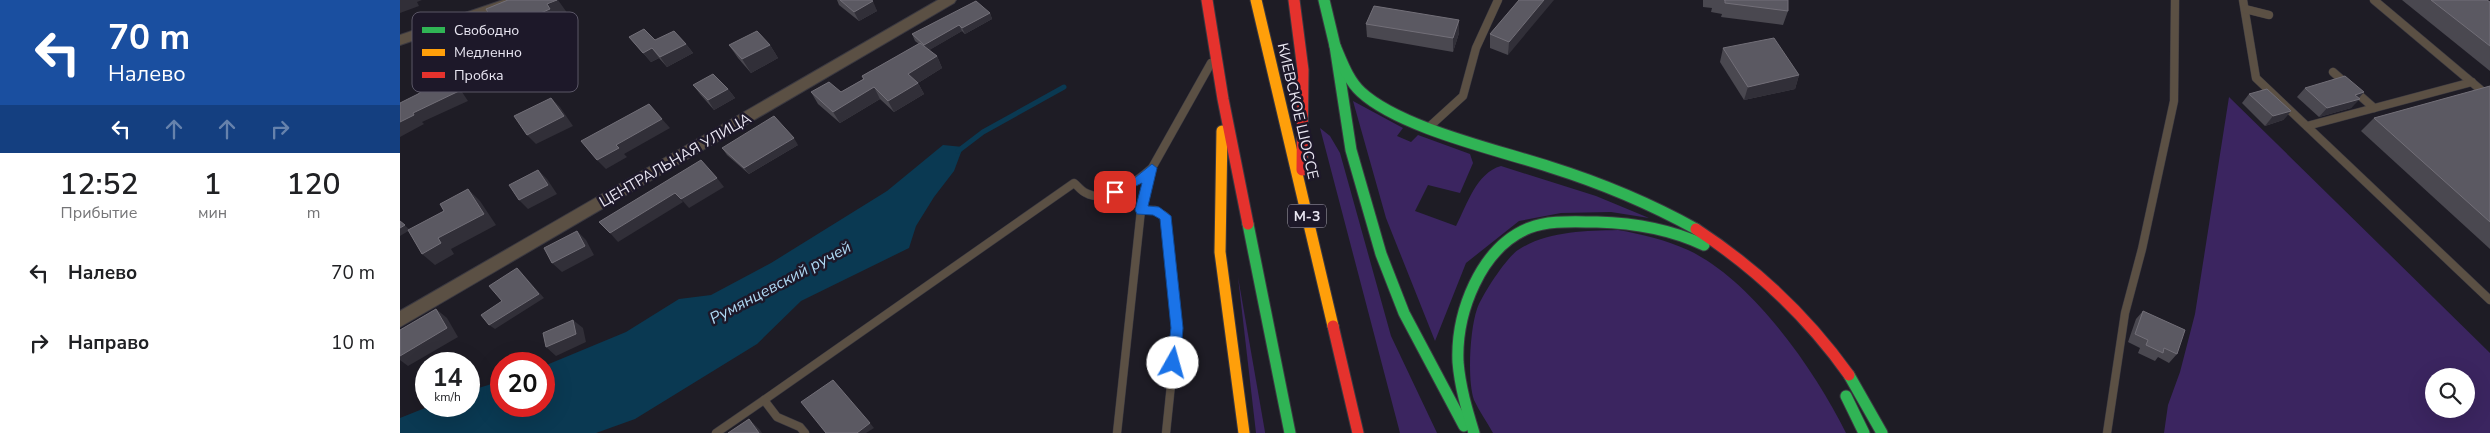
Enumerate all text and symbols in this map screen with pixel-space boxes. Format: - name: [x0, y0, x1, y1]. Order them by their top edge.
- legend: [412, 12, 578, 92]
- text: 70 m: [108, 14, 190, 61]
- icon: left: [25, 20, 90, 85]
- text: Свободно: [454, 21, 519, 40]
- street label: КИЕВСКОЕ ШОССЕ: [1273, 41, 1323, 181]
- text: Медленно: [454, 43, 522, 62]
- text: Налево: [108, 59, 186, 89]
- text: Пробка: [454, 66, 504, 85]
- street label: ЦЕНТРАЛЬНАЯ УЛИЦА: [595, 108, 755, 212]
- icon: left: [107, 115, 135, 143]
- icon: ahead: [160, 115, 188, 143]
- icon: ahead: [213, 115, 241, 143]
- icon: right: [266, 115, 294, 143]
- text: 12:52: [59, 164, 139, 205]
- text: 1: [204, 164, 222, 205]
- text: 120: [287, 164, 341, 205]
- pin: [1094, 171, 1136, 213]
- icon: arrive: [1101, 178, 1129, 206]
- text: Прибытие: [61, 202, 137, 224]
- text: мин: [198, 202, 227, 224]
- text: m: [307, 202, 320, 224]
- road number: М-3: [1288, 205, 1326, 228]
- water label: Румянцевский ручей: [706, 236, 855, 330]
- icon: left: [25, 259, 53, 287]
- text: Налево: [68, 260, 137, 286]
- text: 70 m: [331, 260, 375, 286]
- icon: right: [25, 329, 53, 357]
- text: Направо: [68, 330, 149, 356]
- text: 10 m: [331, 330, 375, 356]
- position arrow: [1146, 336, 1198, 388]
- speed limit sign: 20: [490, 352, 555, 417]
- text: 14: [432, 361, 463, 395]
- map controls: [2425, 368, 2475, 418]
- button: search: [2425, 368, 2475, 418]
- text: km/h: [434, 389, 461, 405]

